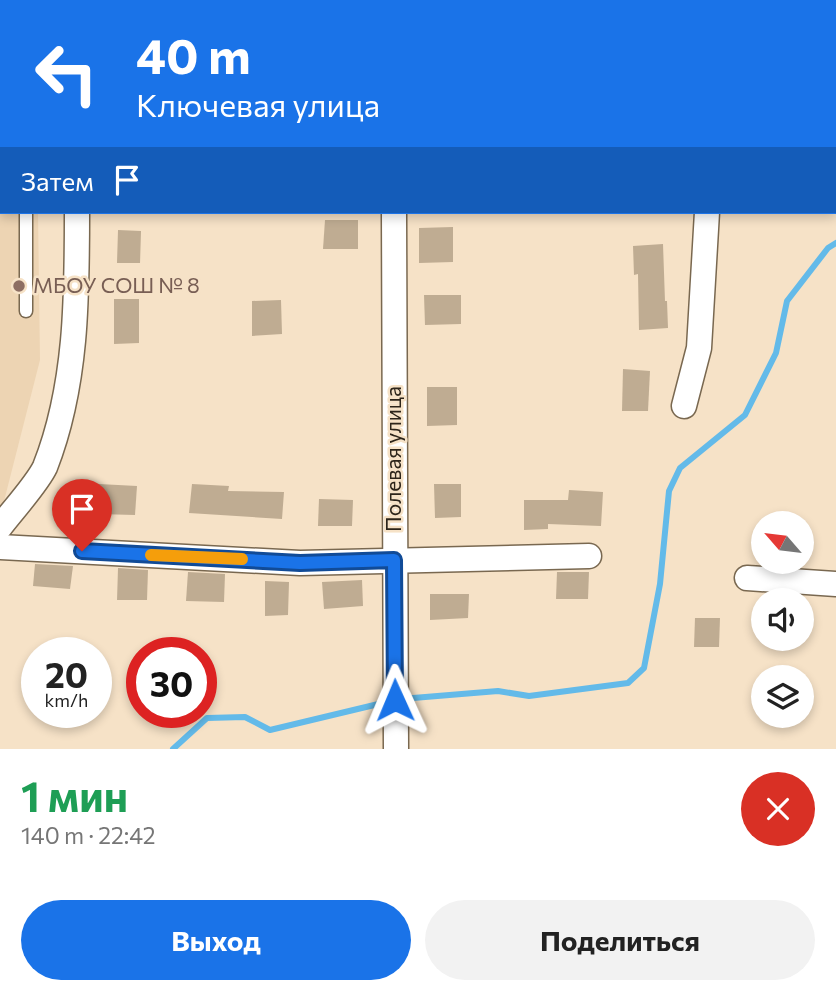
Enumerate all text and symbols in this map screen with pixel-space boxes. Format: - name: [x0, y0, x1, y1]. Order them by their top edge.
- text: 40 m: [136, 24, 251, 84]
- icon: left: [21, 28, 112, 119]
- text: Ключевая улица: [136, 84, 380, 124]
- icon: arrive: [108, 161, 146, 199]
- text: Затем: [21, 165, 94, 196]
- place label: МБОУ СОШ № 8: [33, 272, 200, 297]
- marker: МБОУ СОШ № 8: [11, 278, 27, 294]
- street label: Полевая улица: [380, 386, 405, 532]
- pin: [52, 479, 112, 551]
- icon: arrive: [63, 490, 101, 528]
- north arrow: [751, 511, 814, 574]
- map controls: [751, 511, 814, 728]
- button: sound: [751, 588, 814, 651]
- speed limit sign: 30: [126, 637, 217, 728]
- text: 20: [45, 652, 88, 695]
- position arrow: [358, 663, 432, 737]
- button: layers: [751, 665, 814, 728]
- text: km/h: [45, 689, 88, 711]
- text: 1 мин: [21, 769, 128, 821]
- button: close: [741, 772, 815, 846]
- text: 140 m · 22:42: [21, 821, 156, 849]
- button: Выход: [21, 900, 411, 980]
- button: Поделиться: [425, 900, 815, 980]

